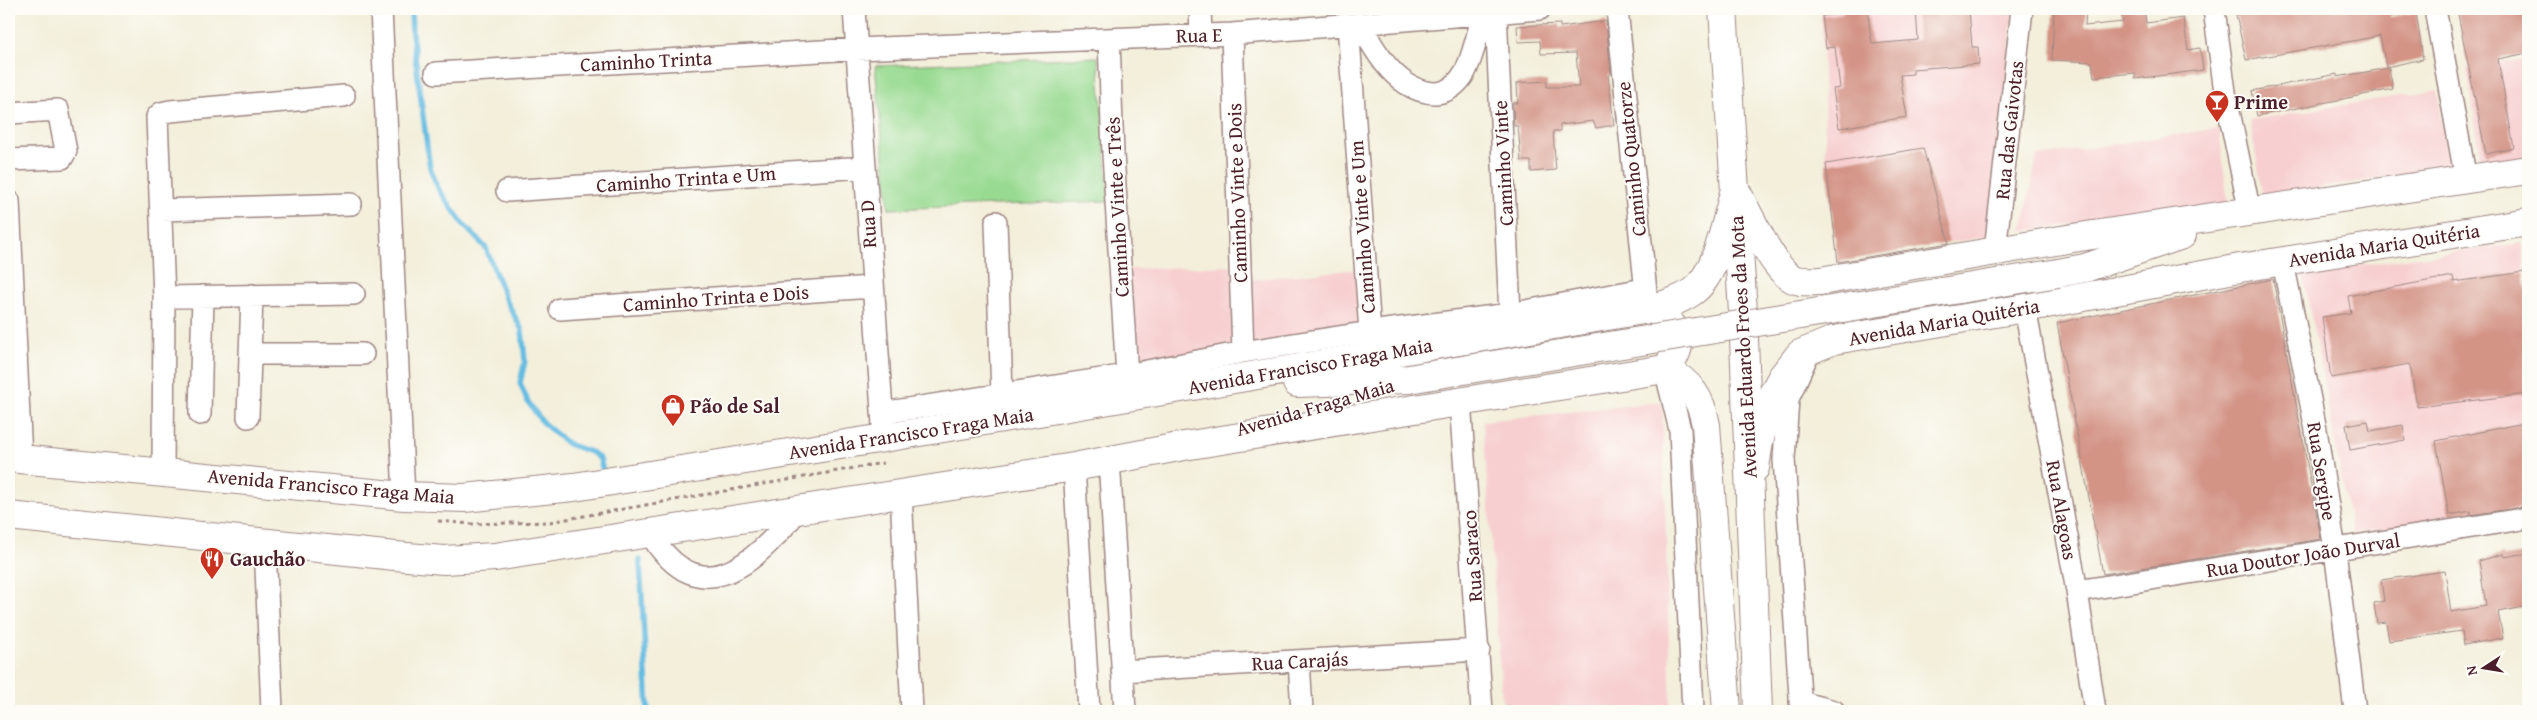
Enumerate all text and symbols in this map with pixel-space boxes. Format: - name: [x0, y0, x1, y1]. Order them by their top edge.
- street label: Rua E: [1176, 20, 1222, 49]
- street label: Caminho Trinta: [579, 43, 713, 78]
- street label: Rua das Gaivotas: [1987, 59, 2030, 201]
- street label: Caminho Quatorze: [1608, 80, 1653, 238]
- place label: Prime: [2234, 87, 2288, 116]
- bar icon: Prime: [2204, 89, 2230, 123]
- street label: Caminho Vinte: [1485, 99, 1520, 227]
- street label: Caminho Vinte e Dois: [1219, 103, 1254, 283]
- street label: Caminho Vinte e Três: [1097, 116, 1136, 298]
- street label: Caminho Vinte e Um: [1341, 139, 1382, 315]
- street label: Caminho Trinta e Um: [595, 158, 777, 199]
- street label: Rua D: [852, 199, 883, 249]
- street label: Avenida Eduardo Froes da Mota: [1721, 214, 1764, 479]
- street label: Avenida Maria Quitéria: [2286, 215, 2482, 274]
- street label: Caminho Trinta e Dois: [622, 277, 810, 318]
- street label: Avenida Maria Quitéria: [1846, 290, 2042, 353]
- street label: Avenida Francisco Fraga Maia: [1185, 330, 1435, 401]
- street label: Avenida Fraga Maia: [1232, 370, 1398, 443]
- place label: Pão de Sal: [690, 391, 780, 420]
- shop icon: Pão de Sal: [660, 393, 686, 427]
- street label: Avenida Francisco Fraga Maia: [786, 399, 1036, 466]
- street label: Rua Sergipe: [2300, 420, 2345, 522]
- street label: Rua Alagoas: [2039, 458, 2086, 562]
- street label: Avenida Francisco Fraga Maia: [206, 460, 456, 511]
- street label: Rua Saraco: [1454, 509, 1489, 603]
- street label: Rua Doutor João Durval: [2204, 525, 2402, 584]
- place label: Gauchão: [230, 544, 306, 573]
- restaurant icon: Gauchão: [199, 546, 225, 580]
- north arrow: [2460, 642, 2510, 692]
- street label: Rua Carajás: [1251, 643, 1349, 678]
- text: N: [2460, 663, 2482, 677]

